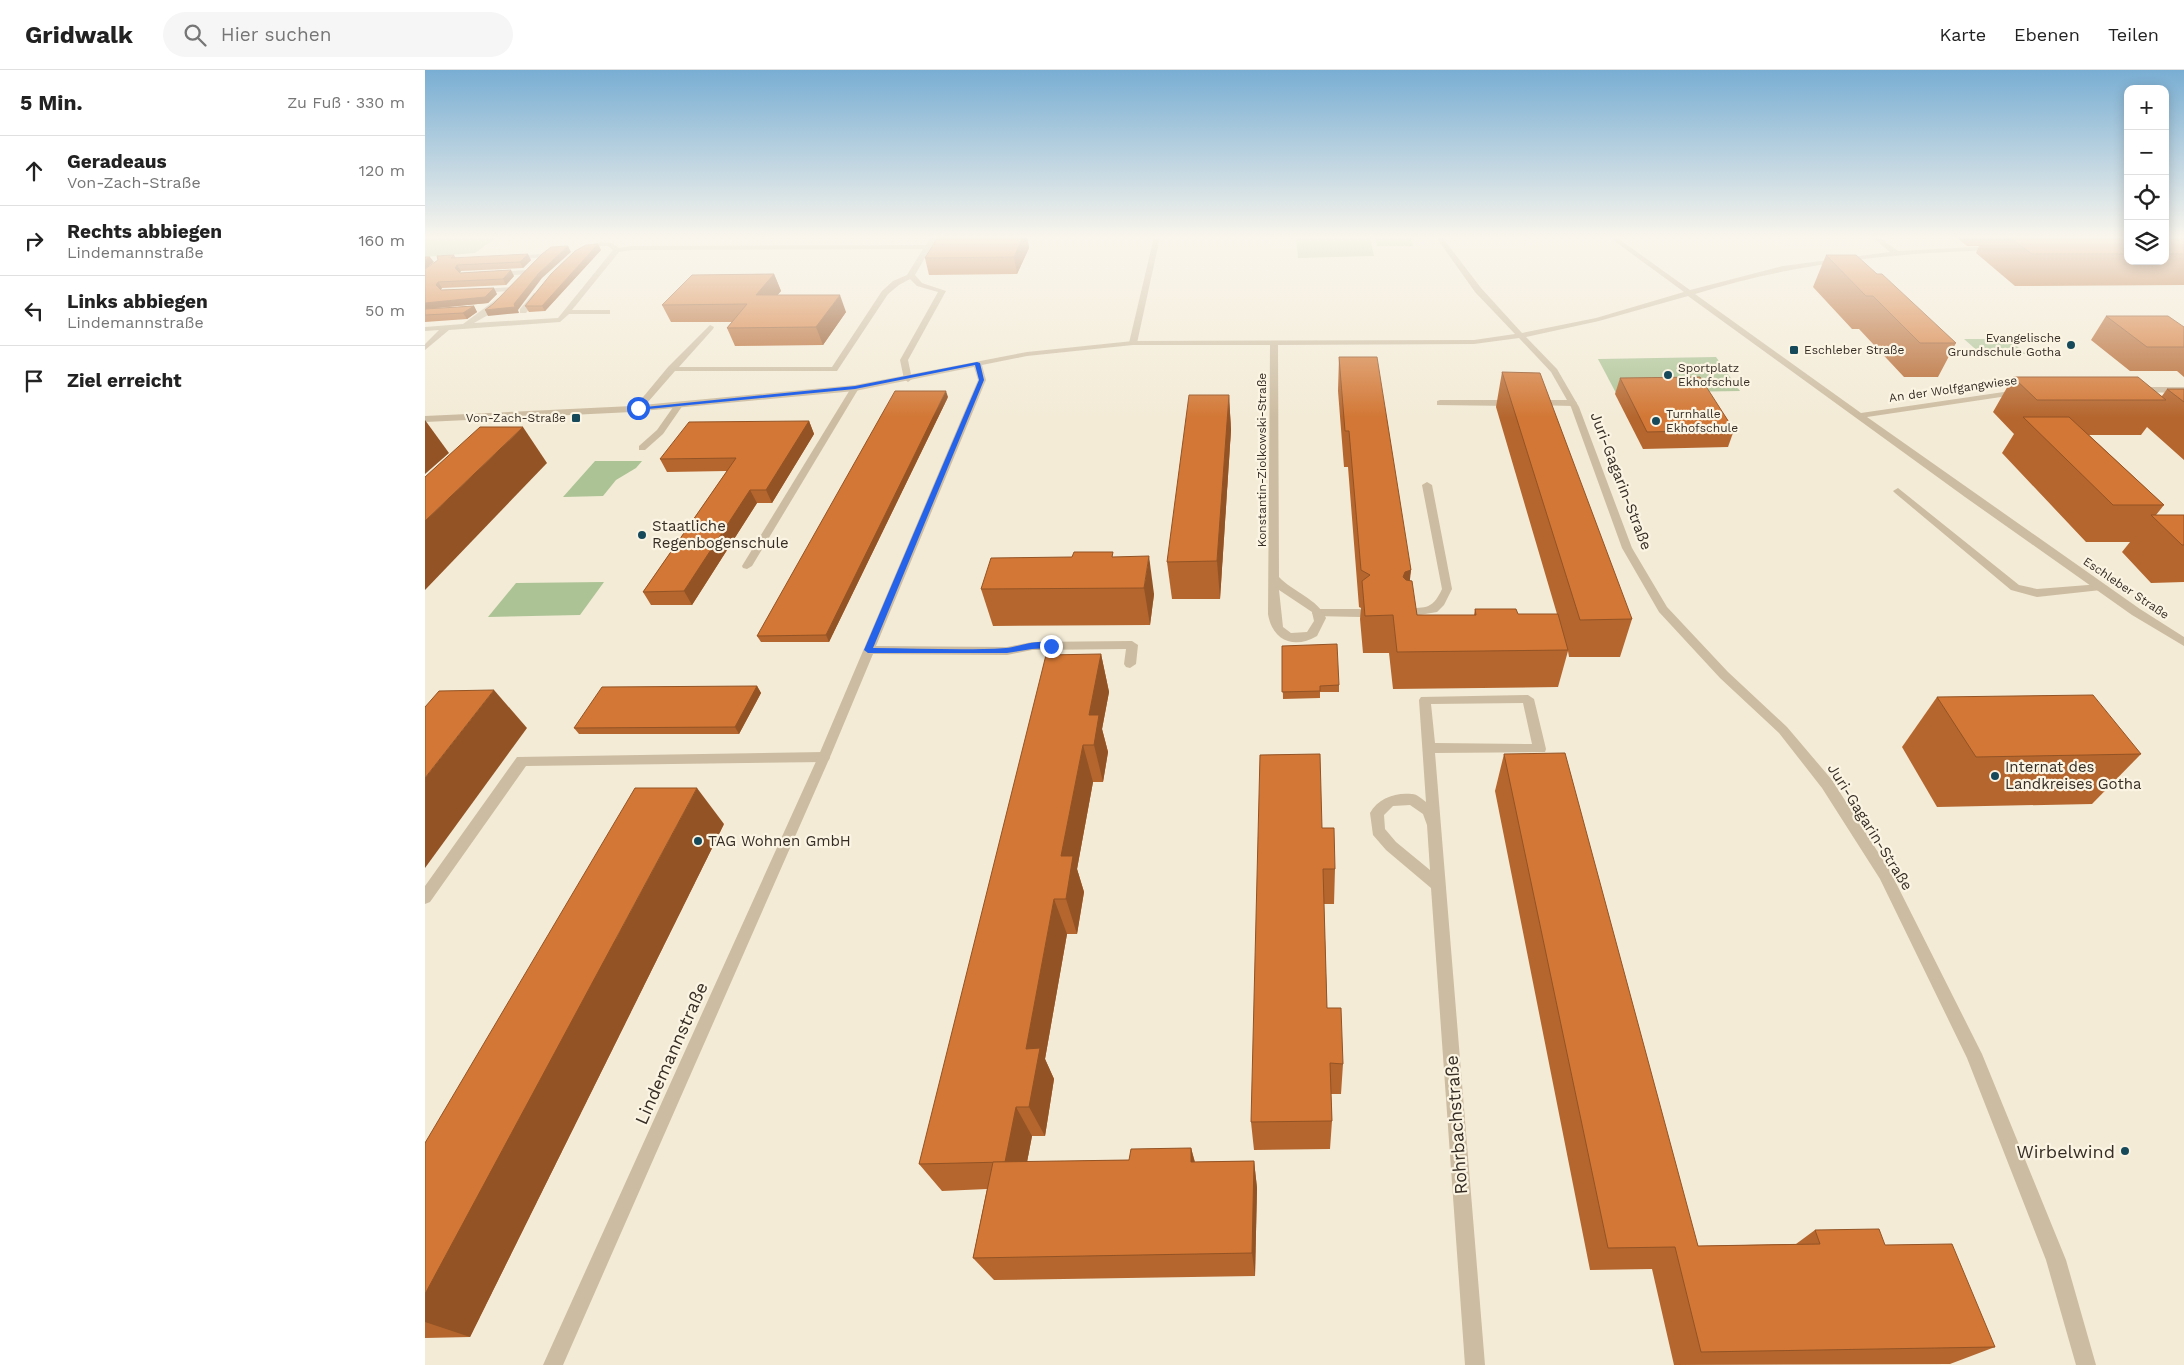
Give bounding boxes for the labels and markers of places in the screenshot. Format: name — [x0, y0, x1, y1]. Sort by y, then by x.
place label: Evangelische Grundschule Gotha — [1947, 331, 2061, 359]
marker: Evangelische Grundschule Gotha — [2065, 339, 2077, 351]
place label: Eschleber Straße — [1804, 343, 1905, 357]
marker: Eschleber Straße — [1788, 344, 1800, 356]
place label: Sportplatz Ekhofschule — [1678, 361, 1750, 389]
marker: Sportplatz Ekhofschule — [1662, 369, 1674, 381]
place label: Turnhalle Ekhofschule — [1666, 407, 1738, 435]
place label: Von-Zach-Straße — [466, 411, 566, 425]
marker: Von-Zach-Straße — [570, 412, 582, 424]
marker: Turnhalle Ekhofschule — [1650, 415, 1662, 427]
place label: Staatliche Regenbogenschule — [652, 517, 789, 552]
marker: Staatliche Regenbogenschule — [636, 529, 648, 541]
place label: Internat des Landkreises Gotha — [2005, 758, 2142, 793]
marker: Internat des Landkreises Gotha — [1989, 770, 2001, 782]
place label: TAG Wohnen GmbH — [708, 832, 851, 850]
marker: TAG Wohnen GmbH — [692, 835, 704, 847]
place label: Wirbelwind — [2016, 1141, 2115, 1162]
marker: Wirbelwind — [2119, 1145, 2131, 1157]

